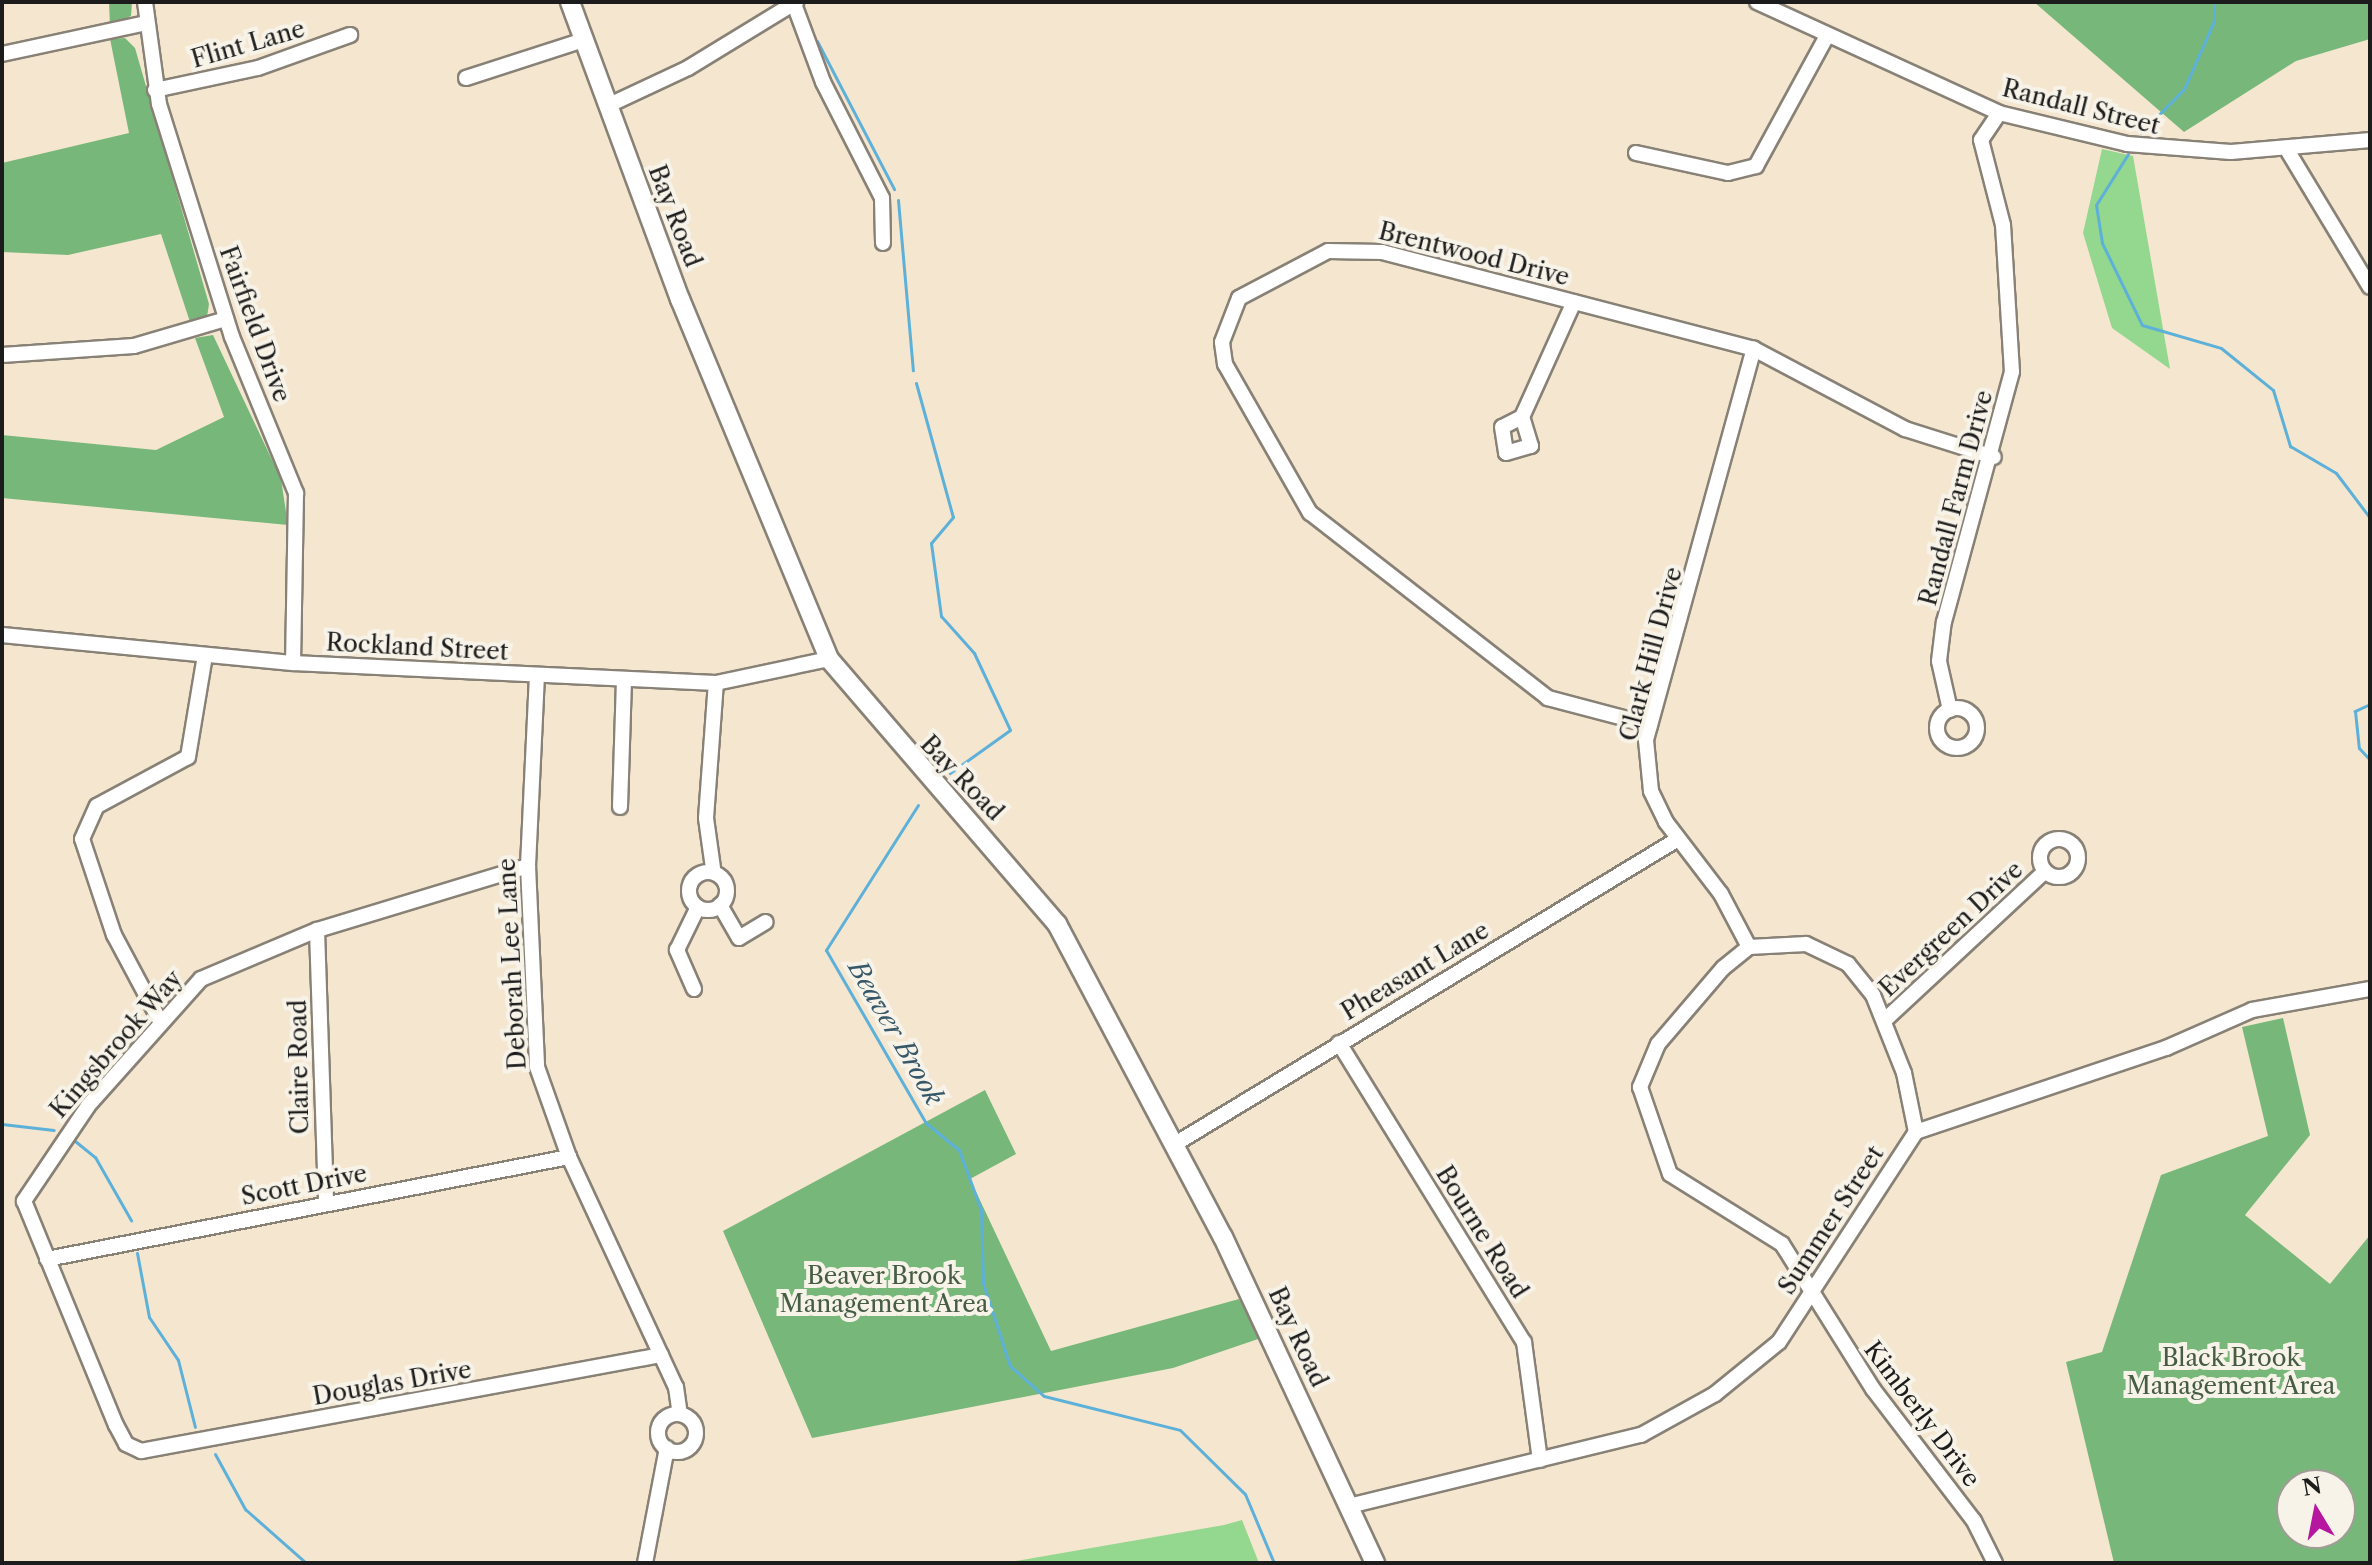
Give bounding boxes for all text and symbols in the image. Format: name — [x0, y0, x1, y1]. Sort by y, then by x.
street label: Flint Lane — [188, 14, 308, 74]
street label: Randall Street — [1999, 74, 2163, 140]
street label: Bay Road — [642, 160, 708, 272]
street label: Brentwood Drive — [1376, 216, 1572, 292]
street label: Fairfield Drive — [213, 242, 297, 406]
street label: Randall Farm Drive — [1913, 387, 1999, 609]
street label: Clark Hill Drive — [1614, 564, 1688, 744]
street label: Rockland Street — [325, 628, 509, 666]
street label: Bay Road — [914, 729, 1010, 827]
street label: Evergreen Drive — [1873, 855, 2029, 1003]
street label: Deborah Lee Lane — [492, 857, 532, 1071]
street label: Pheasant Lane — [1336, 916, 1494, 1026]
water label: Beaver Brook — [841, 955, 949, 1111]
street label: Kingsbrook Way — [44, 964, 188, 1124]
street label: Claire Road — [283, 999, 315, 1135]
street label: Summer Street — [1772, 1140, 1890, 1300]
street label: Scott Drive — [239, 1159, 369, 1211]
street label: Bourne Road — [1430, 1161, 1534, 1303]
park label: Beaver Brook Management Area — [779, 1262, 989, 1318]
street label: Bay Road — [1262, 1282, 1334, 1392]
street label: Kimberly Drive — [1858, 1335, 1986, 1493]
park label: Black Brook Management Area — [2126, 1344, 2336, 1400]
street label: Douglas Drive — [310, 1355, 474, 1411]
north arrow — [2276, 1469, 2356, 1549]
text: N — [2300, 1472, 2324, 1502]

